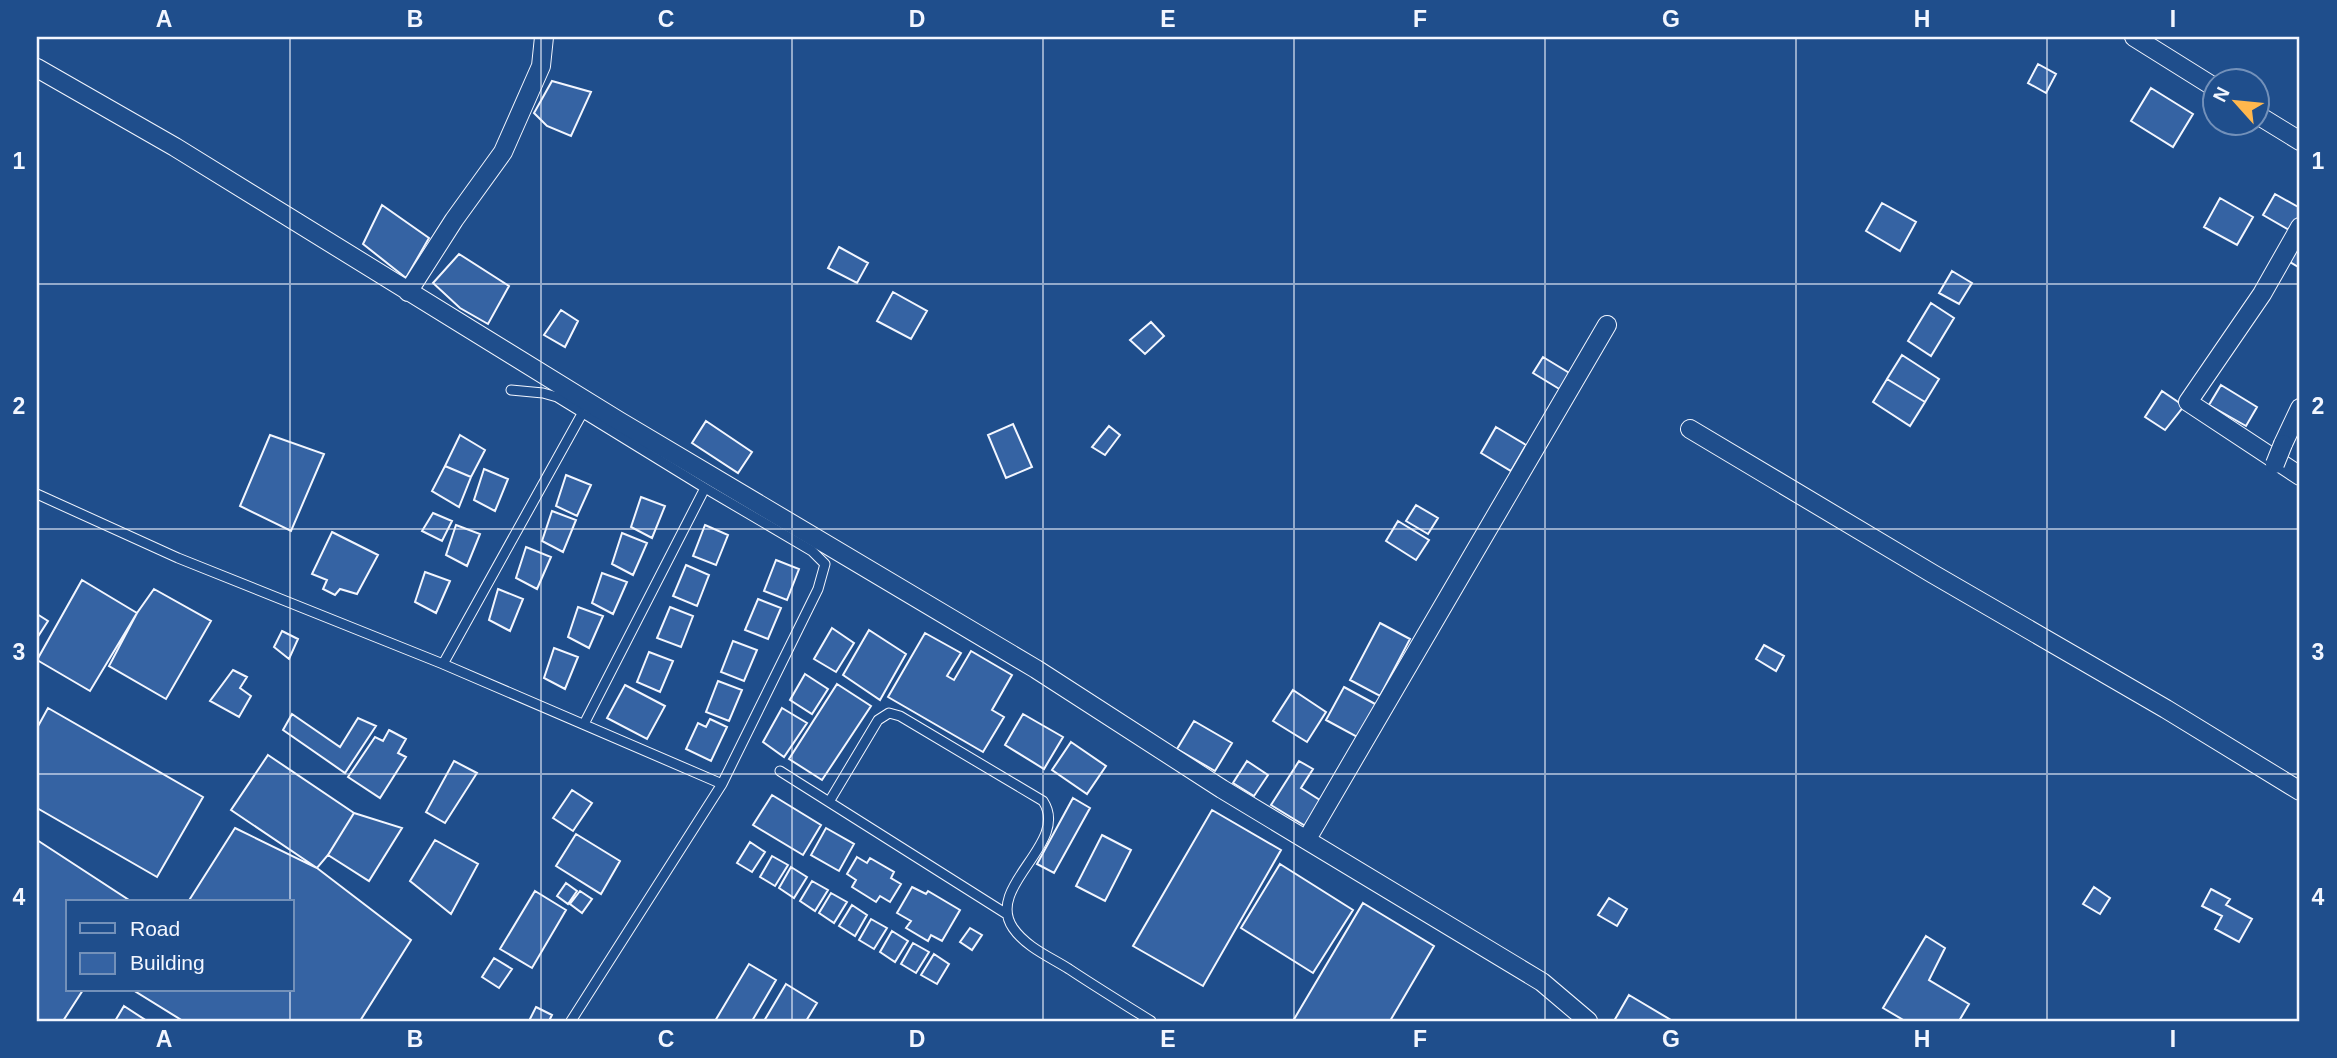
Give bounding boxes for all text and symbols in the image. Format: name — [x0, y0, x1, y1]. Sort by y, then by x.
text: A — [156, 6, 172, 32]
text: B — [407, 6, 423, 32]
text: C — [658, 6, 674, 32]
text: D — [909, 6, 925, 32]
text: E — [1160, 6, 1176, 32]
text: F — [1413, 6, 1427, 32]
text: G — [1662, 6, 1680, 32]
text: H — [1914, 6, 1930, 32]
text: I — [2170, 6, 2176, 32]
north arrow — [2200, 66, 2270, 136]
text: N — [2209, 84, 2234, 105]
text: 1 — [13, 148, 26, 174]
text: 1 — [2312, 148, 2325, 174]
text: 2 — [13, 393, 25, 419]
text: 2 — [2312, 393, 2324, 419]
text: 3 — [13, 639, 25, 665]
text: 3 — [2312, 639, 2324, 665]
text: 4 — [13, 884, 26, 910]
text: 4 — [2312, 884, 2325, 910]
legend — [66, 900, 294, 992]
text: Road — [130, 917, 180, 940]
text: Building — [130, 951, 205, 974]
text: A — [156, 1026, 172, 1052]
text: B — [407, 1026, 423, 1052]
text: C — [658, 1026, 674, 1052]
text: D — [909, 1026, 925, 1052]
text: E — [1160, 1026, 1176, 1052]
text: F — [1413, 1026, 1427, 1052]
text: G — [1662, 1026, 1680, 1052]
text: H — [1914, 1026, 1930, 1052]
text: I — [2170, 1026, 2176, 1052]

